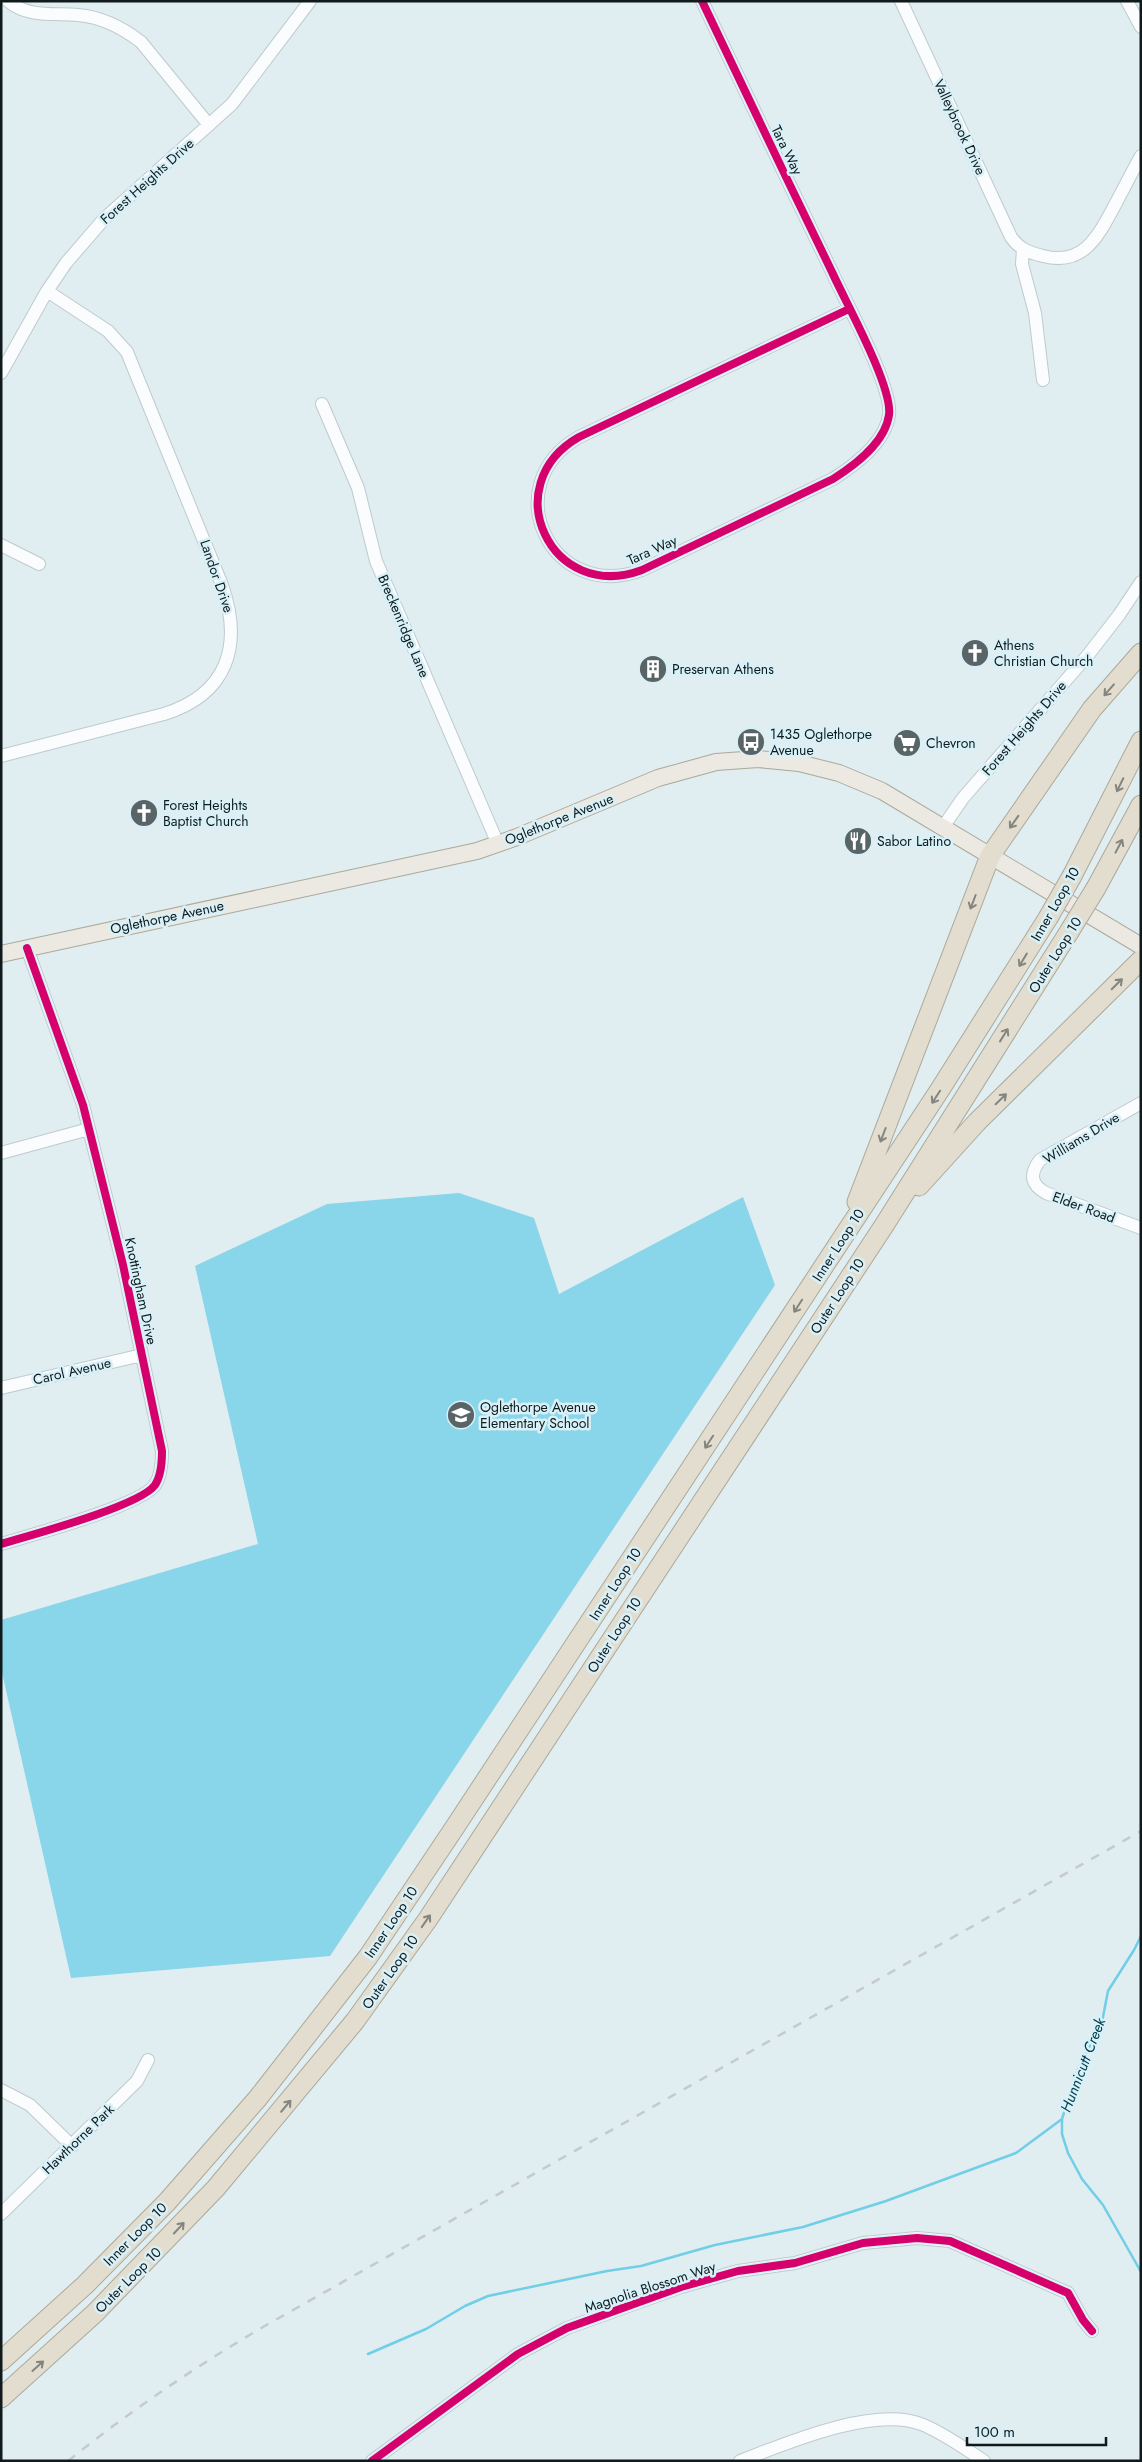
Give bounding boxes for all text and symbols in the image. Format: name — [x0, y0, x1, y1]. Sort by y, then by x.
street label: Valleybrook Drive — [929, 76, 991, 178]
street label: Tara Way — [766, 122, 808, 179]
street label: Forest Heights Drive — [96, 134, 198, 228]
street label: Tara Way — [624, 530, 681, 570]
street label: Landor Drive — [195, 537, 239, 615]
street label: Breckenridge Lane — [373, 571, 435, 681]
place label: Athens Christian Church — [994, 635, 1093, 671]
church icon: Athens Christian Church — [960, 638, 990, 668]
building icon: Preservan Athens — [638, 654, 668, 684]
place label: Preservan Athens — [672, 659, 774, 679]
street label: Forest Heights Drive — [977, 676, 1071, 780]
one-way arrow — [1103, 683, 1115, 696]
place label: 1435 Oglethorpe Avenue — [770, 724, 872, 760]
bus stop icon: 1435 Oglethorpe Avenue — [736, 727, 766, 757]
supermarket icon: Chevron — [892, 728, 922, 758]
place label: Chevron — [926, 733, 976, 753]
one-way arrow — [1115, 777, 1124, 792]
street label: Oglethorpe Avenue — [502, 788, 616, 850]
place label: Forest Heights Baptist Church — [163, 795, 249, 831]
church icon: Forest Heights Baptist Church — [129, 798, 159, 828]
one-way arrow — [1009, 815, 1019, 829]
restaurant icon: Sabor Latino — [843, 826, 873, 856]
place label: Sabor Latino — [877, 831, 951, 851]
one-way arrow — [1114, 840, 1124, 854]
street label: Inner Loop 10 — [1026, 863, 1084, 945]
one-way arrow — [967, 894, 977, 909]
street label: Oglethorpe Avenue — [108, 895, 226, 939]
street label: Outer Loop 10 — [1024, 913, 1086, 997]
one-way arrow — [1017, 953, 1027, 967]
one-way arrow — [1110, 978, 1123, 990]
one-way arrow — [1000, 1028, 1010, 1042]
one-way arrow — [930, 1090, 941, 1104]
one-way arrow — [995, 1093, 1007, 1105]
street label: Williams Drive — [1039, 1107, 1123, 1169]
one-way arrow — [878, 1127, 887, 1142]
street label: Elder Road — [1050, 1186, 1118, 1228]
street label: Inner Loop 10 — [807, 1205, 869, 1285]
street label: Knottingham Drive — [120, 1236, 162, 1346]
street label: Outer Loop 10 — [805, 1254, 869, 1338]
one-way arrow — [793, 1299, 803, 1313]
street label: Carol Avenue — [31, 1352, 113, 1390]
place label: Oglethorpe Avenue Elementary School — [480, 1397, 596, 1433]
school or university icon: Oglethorpe Avenue Elementary School — [446, 1400, 476, 1430]
one-way arrow — [704, 1434, 714, 1448]
street label: Inner Loop 10 — [584, 1544, 646, 1624]
street label: Outer Loop 10 — [582, 1593, 646, 1677]
street label: Inner Loop 10 — [360, 1882, 422, 1962]
one-way arrow — [421, 1914, 431, 1928]
street label: Outer Loop 10 — [357, 1931, 423, 2013]
water label: Hunnicutt Creek — [1055, 2014, 1111, 2115]
street label: Hawthorne Park — [38, 2099, 119, 2179]
one-way arrow — [280, 2099, 291, 2112]
street label: Inner Loop 10 — [99, 2198, 171, 2270]
one-way arrow — [173, 2222, 185, 2234]
street label: Outer Loop 10 — [90, 2242, 166, 2318]
street label: Magnolia Blossom Way — [582, 2256, 719, 2318]
one-way arrow — [31, 2360, 44, 2372]
scale bar — [967, 2414, 1106, 2446]
text: 100 m — [974, 2421, 1015, 2443]

